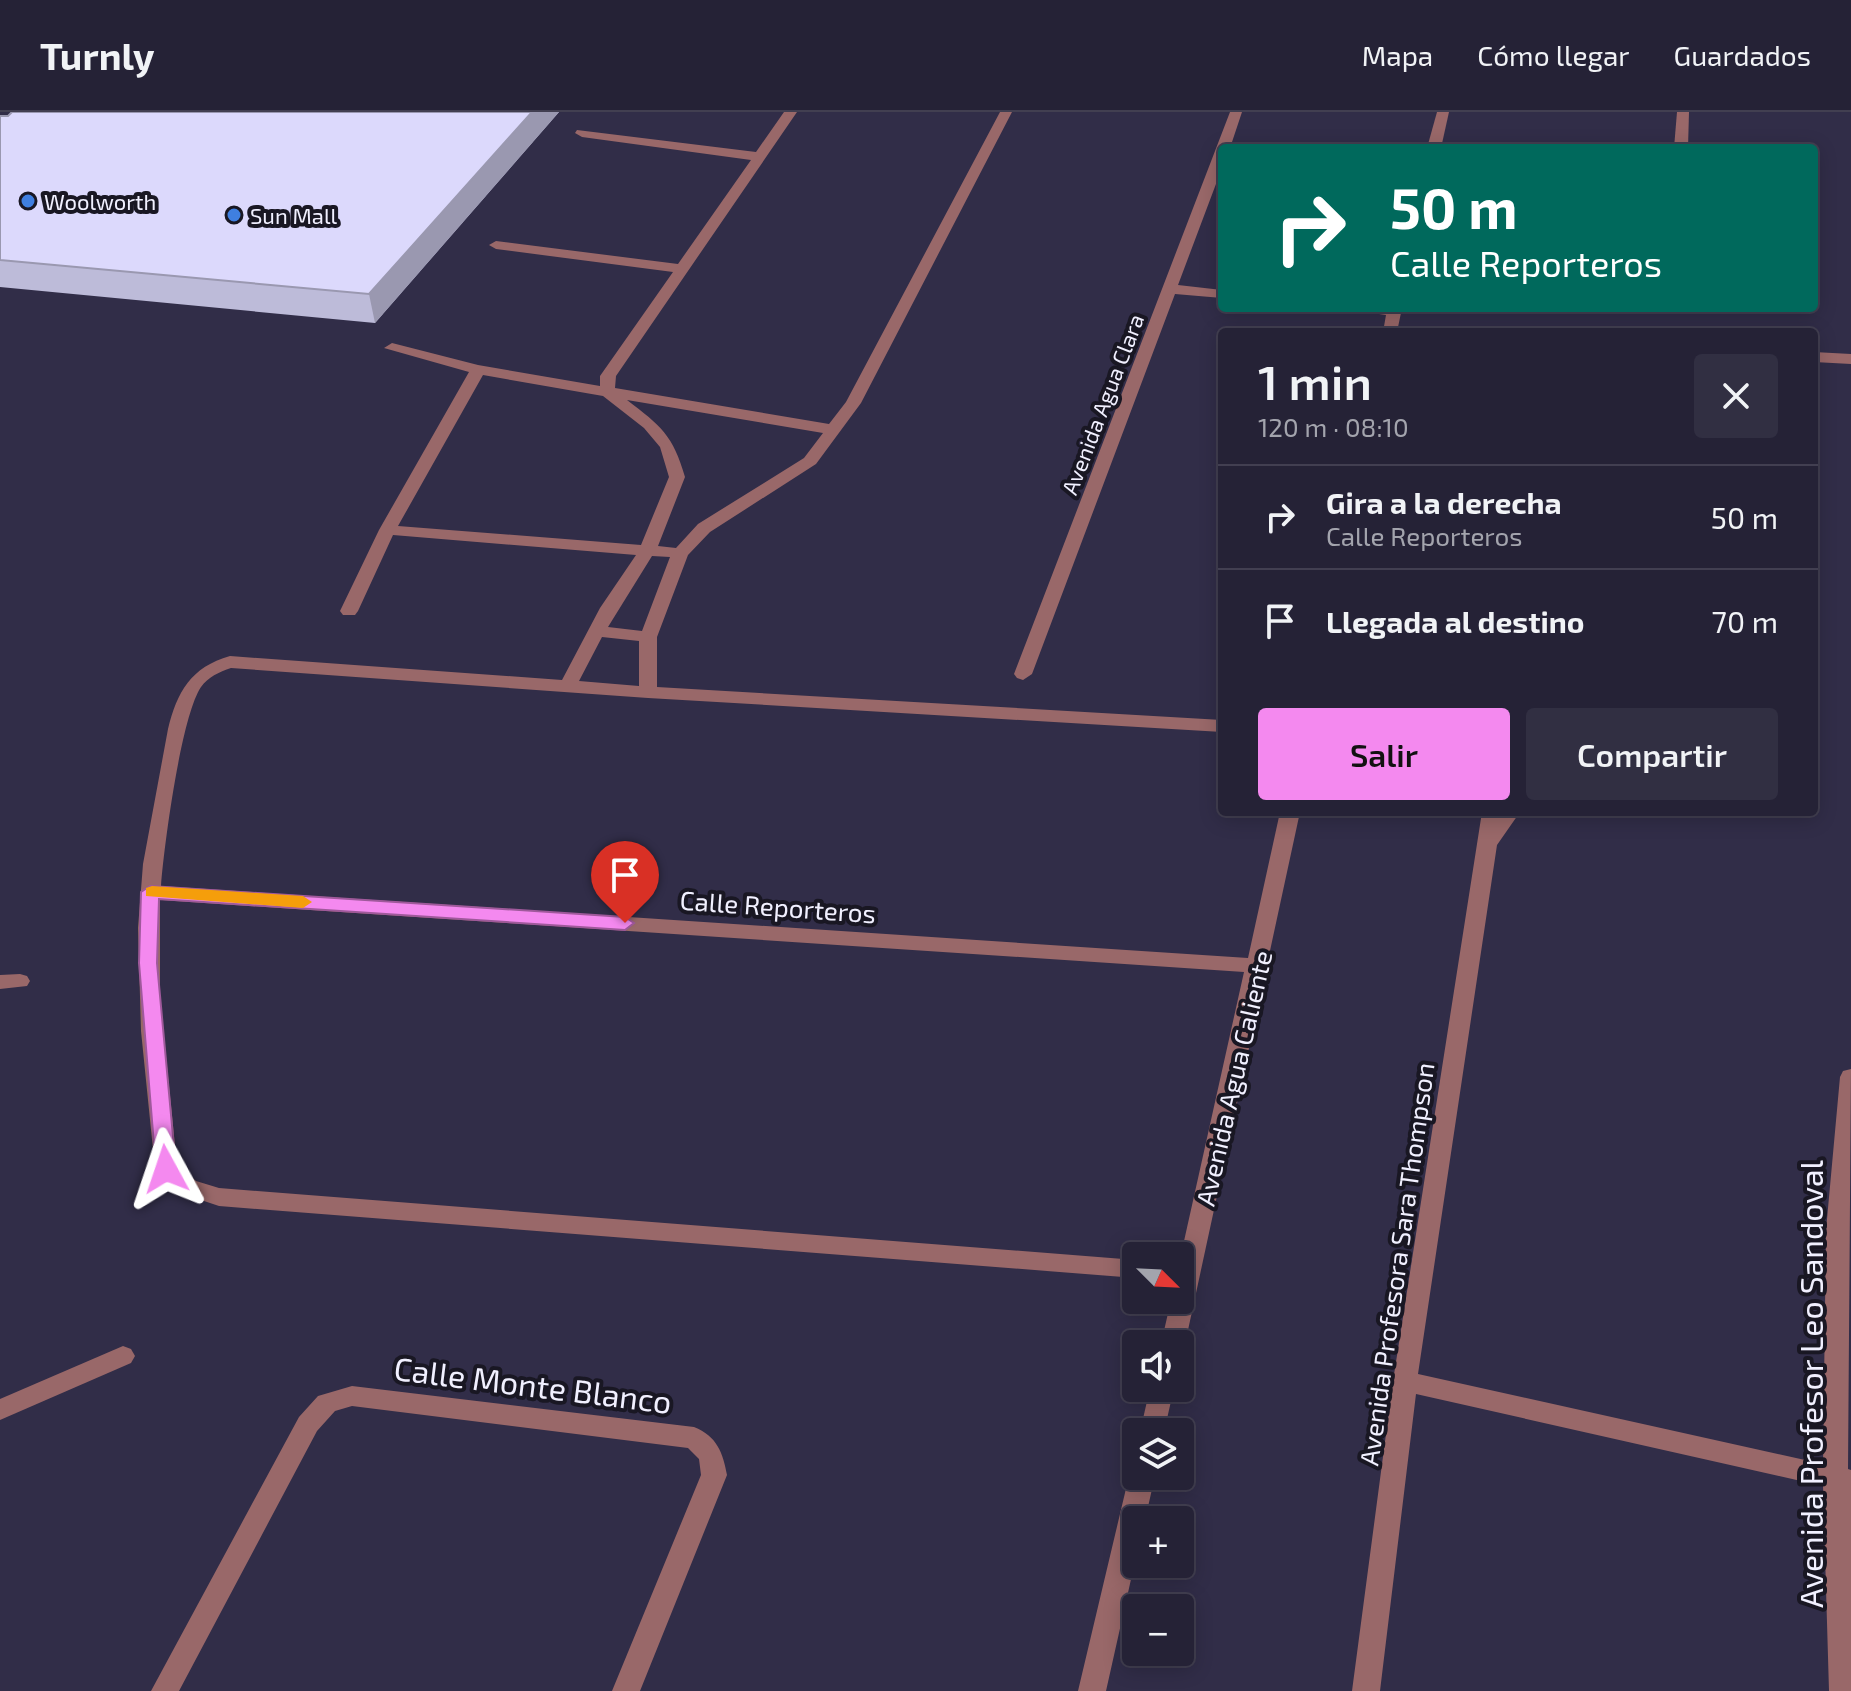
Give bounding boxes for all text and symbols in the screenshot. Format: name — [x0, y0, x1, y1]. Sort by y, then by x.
text: Turnly — [40, 32, 155, 78]
text: Mapa — [1362, 38, 1433, 72]
text: Cómo llegar — [1477, 38, 1630, 72]
text: Guardados — [1674, 38, 1811, 72]
text: 50 m — [1390, 173, 1518, 240]
icon: right — [1258, 176, 1362, 280]
place label: Woolworth — [44, 188, 156, 214]
marker: Woolworth — [19, 192, 37, 210]
place label: Sun Mall — [250, 202, 337, 228]
marker: Sun Mall — [225, 206, 243, 224]
text: Calle Reporteros — [1390, 241, 1662, 284]
street label: Avenida Agua Clara — [1056, 310, 1148, 498]
text: 1 min — [1258, 352, 1372, 410]
button: close — [1694, 354, 1778, 438]
text: 120 m · 08:10 — [1258, 411, 1409, 442]
text: Gira a la derecha — [1326, 484, 1562, 520]
icon: right — [1258, 495, 1302, 539]
text: 50 m — [1711, 499, 1778, 535]
text: Calle Reporteros — [1326, 520, 1522, 551]
icon: arrive — [1258, 599, 1302, 643]
text: Llegada al destino — [1326, 603, 1585, 639]
text: 70 m — [1712, 603, 1778, 639]
button: Salir — [1258, 708, 1510, 800]
button: Compartir — [1526, 708, 1778, 800]
pin — [591, 841, 659, 923]
icon: arrive — [603, 853, 647, 897]
street label: Calle Reporteros — [679, 884, 877, 928]
street label: Avenida Agua Caliente — [1189, 947, 1277, 1209]
street label: Avenida Profesora Sara Thompson — [1352, 1060, 1440, 1468]
position arrow — [124, 1127, 208, 1211]
street label: Avenida Profesor Leo Sandoval — [1791, 1159, 1829, 1608]
north arrow — [1122, 1242, 1194, 1314]
map controls — [1122, 1242, 1194, 1666]
button: sound — [1122, 1330, 1194, 1402]
street label: Calle Monte Blanco — [392, 1348, 674, 1420]
button: layers — [1122, 1418, 1194, 1490]
button: + — [1122, 1506, 1194, 1578]
button: − — [1122, 1594, 1194, 1666]

